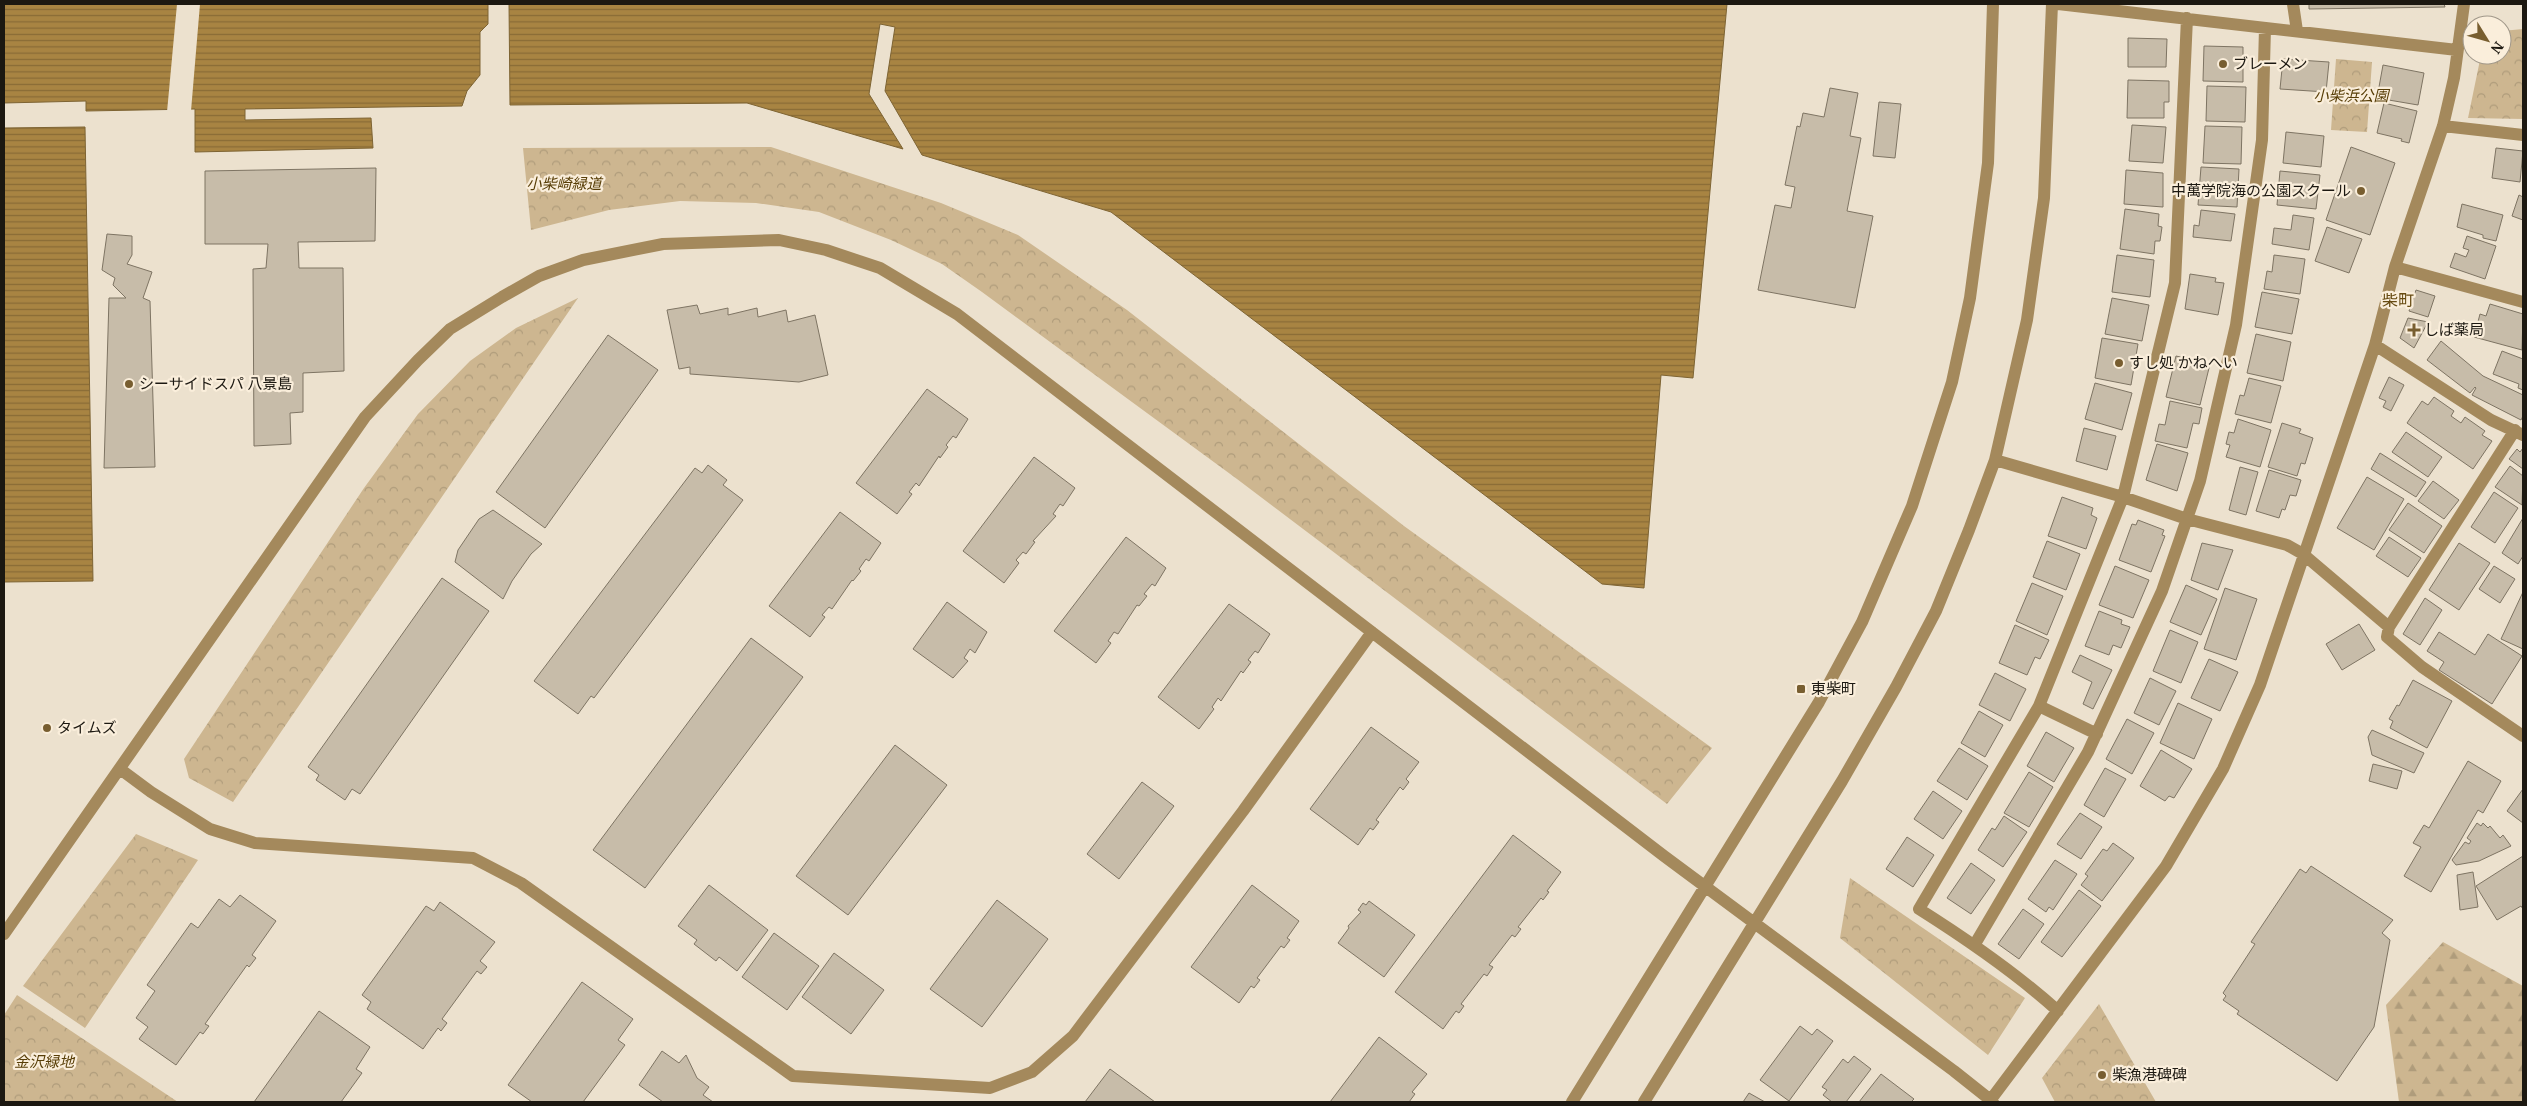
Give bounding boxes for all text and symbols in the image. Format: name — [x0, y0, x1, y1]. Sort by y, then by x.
north arrow — [2462, 15, 2512, 65]
text: N — [2487, 38, 2509, 58]
place label: ブレーメン — [2233, 53, 2307, 73]
marker: ブレーメン — [2217, 58, 2229, 70]
park label: 小柴浜公園 — [2313, 85, 2390, 105]
park label: 小柴崎緑道 — [526, 173, 603, 193]
place label: 中萬学院海の公園スクール — [2171, 180, 2351, 200]
marker: 中萬学院海の公園スクール — [2355, 185, 2367, 197]
district label: 柴町 — [2382, 289, 2414, 311]
place label: しば薬局 — [2424, 319, 2484, 339]
marker: しば薬局 — [2408, 324, 2420, 336]
place label: すし処 かねへい — [2129, 352, 2238, 372]
marker: すし処 かねへい — [2113, 357, 2125, 369]
place label: シーサイドスパ 八景島 — [139, 373, 292, 393]
marker: シーサイドスパ 八景島 — [123, 378, 135, 390]
place label: 東柴町 — [1811, 678, 1856, 698]
marker: 東柴町 — [1795, 683, 1807, 695]
place label: タイムズ — [57, 717, 117, 737]
marker: タイムズ — [41, 722, 53, 734]
park label: 金沢緑地 — [14, 1051, 76, 1071]
place label: 柴漁港碑碑 — [2112, 1064, 2187, 1084]
marker: 柴漁港碑碑 — [2096, 1069, 2108, 1081]

